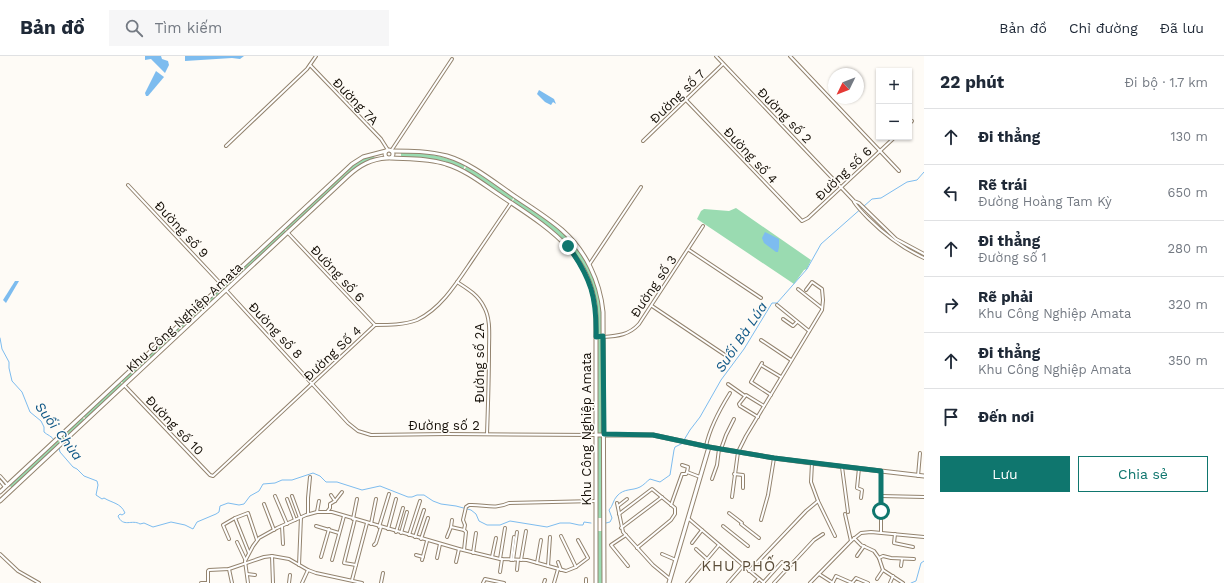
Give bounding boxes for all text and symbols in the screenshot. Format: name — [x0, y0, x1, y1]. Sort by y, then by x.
search box — [109, 10, 389, 46]
text: Bản đồ — [20, 16, 85, 39]
icon: search — [123, 17, 145, 39]
text: Tìm kiếm — [155, 19, 222, 37]
text: Bản đồ — [999, 20, 1047, 36]
text: Chỉ đường — [1069, 20, 1138, 36]
text: Đã lưu — [1160, 20, 1204, 36]
street label: Đường số 7 — [647, 66, 708, 126]
north arrow — [828, 68, 864, 104]
map controls — [876, 68, 912, 140]
button: + — [876, 68, 912, 104]
text: 22 phút — [940, 72, 1004, 92]
street label: Đường 7A — [330, 75, 382, 128]
text: Đi bộ · 1.7 km — [1125, 75, 1208, 90]
street label: Đường số 2 — [754, 84, 815, 146]
button: − — [876, 104, 912, 140]
street label: Đường số 4 — [721, 124, 781, 187]
icon: ahead — [940, 126, 962, 148]
text: Đi thẳng — [978, 128, 1040, 146]
text: 130 m — [1170, 129, 1208, 144]
street label: Đường số 6 — [812, 143, 875, 203]
text: Rẽ trái — [978, 176, 1027, 194]
icon: left — [940, 182, 962, 204]
text: 650 m — [1168, 185, 1208, 200]
text: Đường Hoàng Tam Kỳ — [978, 194, 1112, 209]
street label: Đường số 9 — [152, 198, 212, 261]
text: Đi thẳng — [978, 232, 1040, 250]
route end — [559, 237, 577, 255]
icon: ahead — [940, 238, 962, 260]
text: 280 m — [1168, 241, 1208, 256]
street label: Đường số 6 — [308, 242, 368, 305]
text: Đường số 1 — [978, 250, 1047, 265]
street label: Đường số 3 — [627, 252, 680, 320]
street label: Khu Công Nghiệp Amata — [123, 259, 246, 375]
text: Rẽ phải — [978, 288, 1033, 306]
icon: right — [940, 294, 962, 316]
text: 320 m — [1168, 297, 1208, 312]
street label: Đường số 8 — [246, 299, 306, 362]
water label: Suối Bà Lúa — [712, 299, 771, 375]
text: Khu Công Nghiệp Amata — [978, 306, 1131, 321]
street label: Đường Số 4 — [300, 323, 364, 384]
street label: Đường số 2A — [472, 323, 487, 403]
text: Đi thẳng — [978, 344, 1040, 362]
icon: ahead — [940, 350, 962, 372]
street label: Khu Công Nghiệp Amata — [579, 352, 594, 506]
text: 350 m — [1168, 353, 1208, 368]
text: Khu Công Nghiệp Amata — [978, 362, 1131, 377]
street label: Đường số 10 — [143, 393, 207, 458]
water label: Suối Chùa — [32, 399, 86, 464]
icon: arrive — [940, 406, 962, 428]
text: Đến nơi — [978, 408, 1034, 426]
street label: Đường số 2 — [408, 418, 480, 433]
button: Lưu — [940, 456, 1070, 492]
button: Chia sẻ — [1078, 456, 1208, 492]
route start — [872, 502, 890, 520]
district label: KHU PHỐ 31 — [701, 555, 799, 575]

